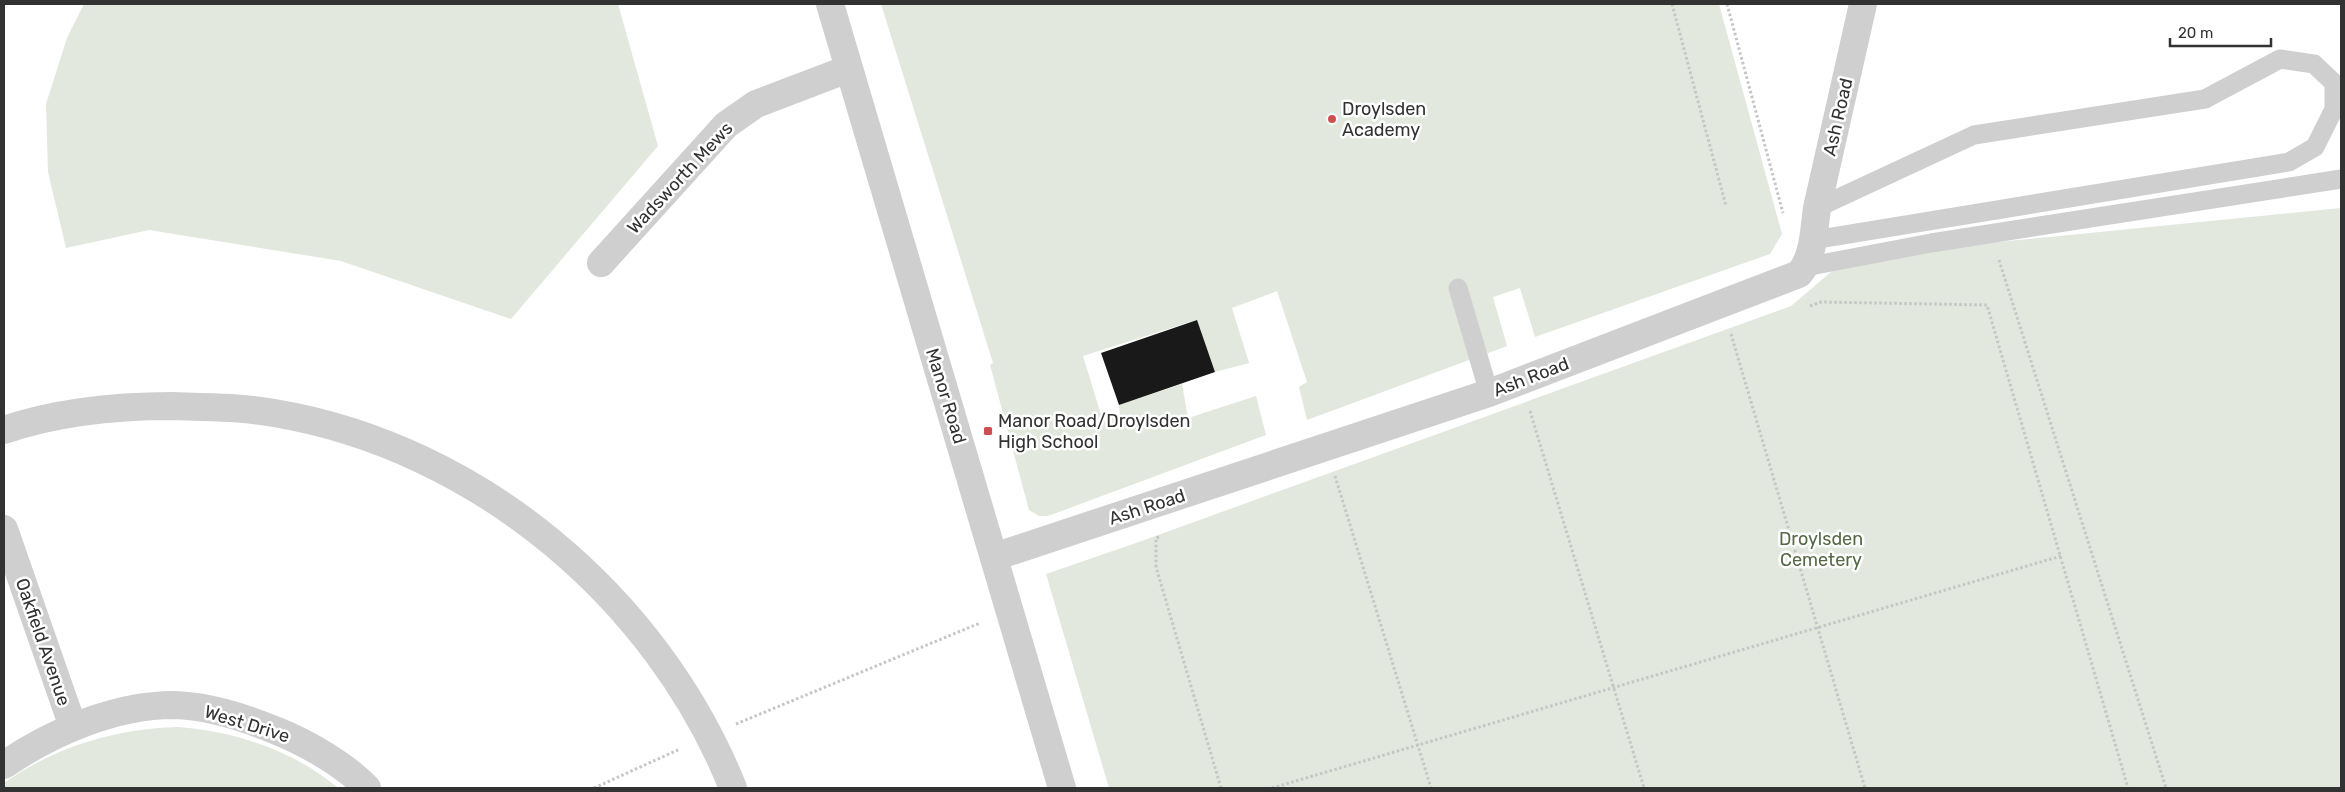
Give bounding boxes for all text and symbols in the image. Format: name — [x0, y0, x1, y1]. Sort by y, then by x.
scale bar — [2170, 15, 2271, 47]
text: 20 m — [2178, 24, 2213, 42]
street label: Ash Road — [1818, 76, 1858, 158]
place label: Droylsden Academy — [1342, 98, 1426, 141]
marker: Droylsden Academy — [1326, 113, 1338, 125]
street label: Wadsworth Mews — [623, 118, 737, 238]
street label: Manor Road — [921, 345, 971, 447]
street label: Ash Road — [1490, 353, 1572, 401]
place label: Manor Road/Droylsden High School — [998, 410, 1190, 453]
marker: Manor Road/Droylsden High School — [982, 425, 994, 437]
street label: Ash Road — [1106, 484, 1188, 530]
park label: Droylsden Cemetery — [1779, 528, 1863, 571]
street label: Oakfield Avenue — [11, 575, 75, 709]
street label: West Drive — [202, 701, 292, 747]

